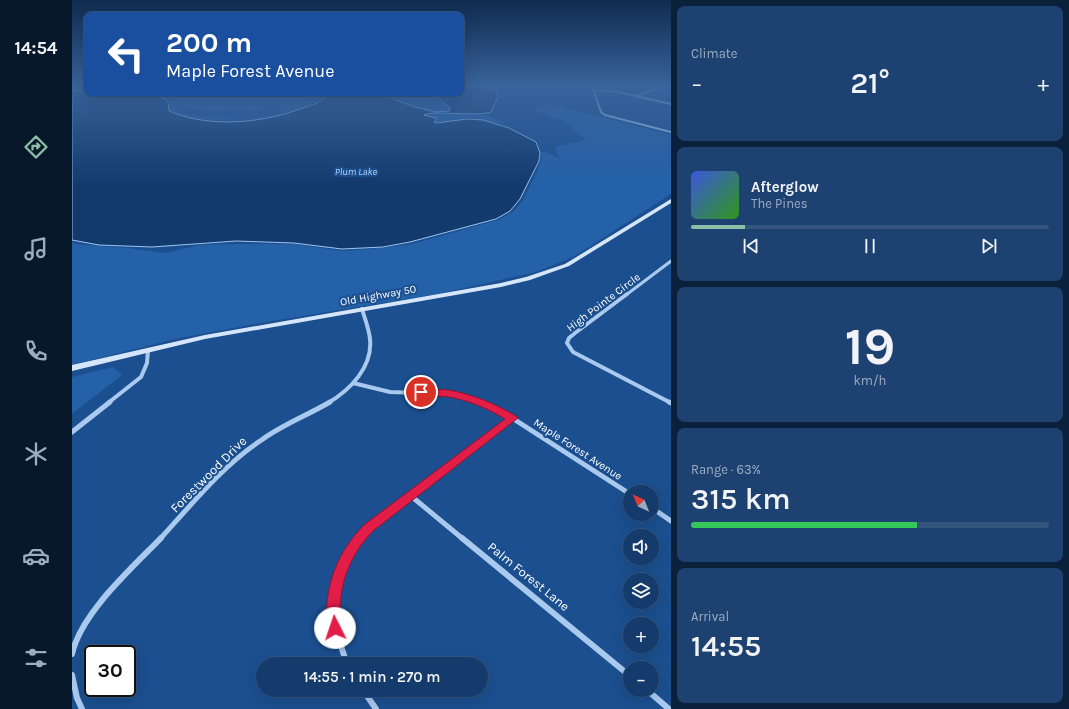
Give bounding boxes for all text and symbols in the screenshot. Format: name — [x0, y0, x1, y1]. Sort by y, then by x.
text: 200 m — [166, 26, 252, 59]
icon: left — [100, 28, 152, 80]
text: 14:54 — [14, 37, 58, 59]
text: Climate — [691, 46, 737, 61]
text: Maple Forest Avenue — [166, 60, 335, 82]
text: 21° — [850, 65, 890, 101]
text: − — [691, 71, 703, 97]
text: + — [1037, 71, 1049, 97]
icon: directions — [22, 133, 50, 161]
water label: Plum Lake — [335, 166, 378, 178]
text: Afterglow — [751, 178, 819, 196]
text: The Pines — [751, 196, 808, 211]
icon: music — [22, 235, 50, 263]
icon: previous — [740, 235, 762, 257]
icon: pause — [859, 235, 881, 257]
icon: next — [978, 235, 1000, 257]
street label: High Pointe Circle — [564, 270, 643, 334]
street label: Old Highway 50 — [339, 282, 417, 309]
text: 19 — [845, 316, 895, 377]
icon: phone — [22, 337, 50, 365]
text: km/h — [854, 373, 886, 388]
pin — [404, 375, 438, 409]
icon: arrive — [410, 381, 432, 403]
street label: Maple Forest Avenue — [531, 416, 625, 483]
street label: Forestwood Drive — [167, 433, 250, 516]
icon: climate — [22, 440, 50, 468]
text: Range · 63% — [691, 462, 761, 477]
text: 315 km — [691, 481, 791, 517]
north arrow — [623, 485, 659, 521]
map controls — [623, 485, 659, 697]
button: sound — [623, 529, 659, 565]
street label: Palm Forest Lane — [485, 539, 573, 614]
icon: car — [22, 542, 50, 570]
button: layers — [623, 573, 659, 609]
position arrow — [314, 607, 356, 649]
text: Arrival — [691, 609, 729, 624]
button: + — [623, 617, 659, 653]
text: 14:55 — [691, 628, 761, 664]
icon: filters — [22, 644, 50, 672]
speed limit sign: 30 — [84, 645, 136, 697]
button: − — [623, 661, 659, 697]
text: 14:55 · 1 min · 270 m — [303, 668, 441, 686]

